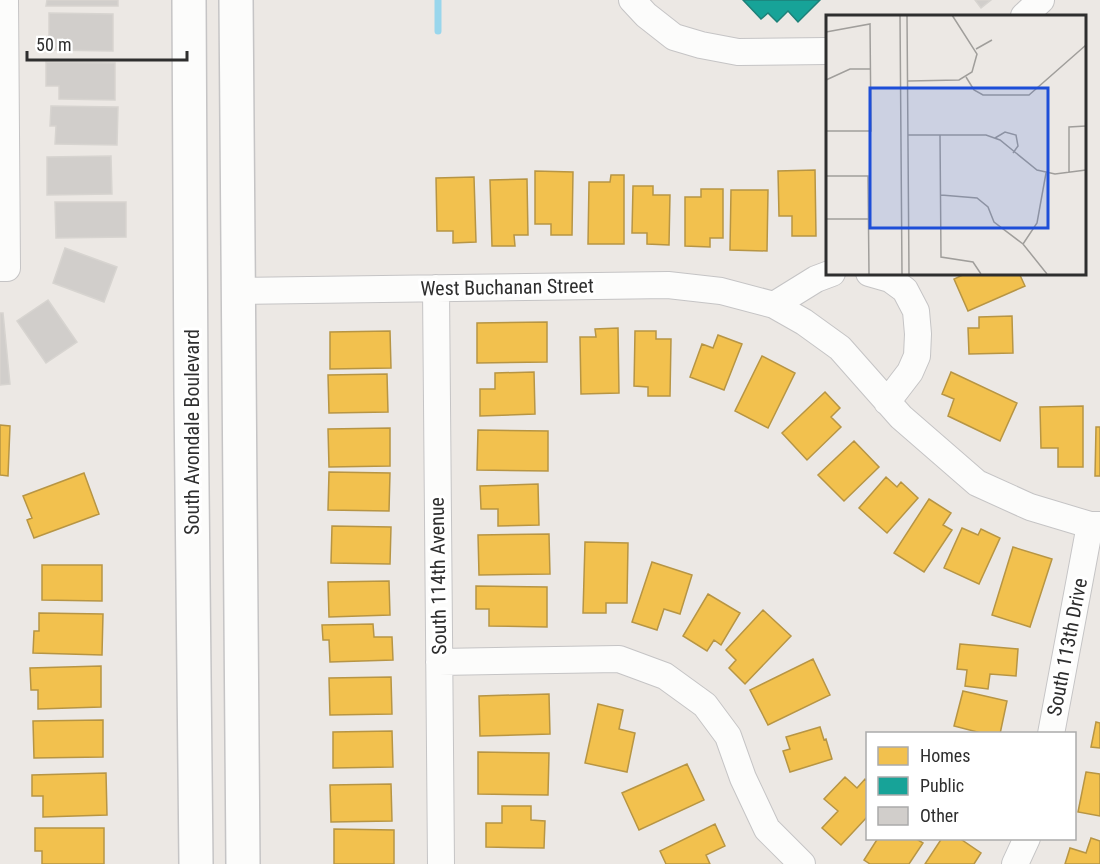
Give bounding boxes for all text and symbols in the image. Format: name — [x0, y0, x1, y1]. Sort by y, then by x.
inset map — [826, 15, 1085, 274]
scale bar — [27, 24, 188, 62]
text: 50 m — [36, 34, 71, 55]
street label: West Buchanan Street — [420, 273, 594, 301]
street label: South Avondale Boulevard — [180, 329, 204, 535]
street label: South 114th Avenue — [425, 497, 451, 655]
street label: South 113th Drive — [1042, 576, 1092, 718]
legend — [866, 732, 1076, 840]
text: Homes — [920, 745, 970, 766]
text: Public — [920, 775, 964, 796]
text: Other — [920, 805, 959, 826]

